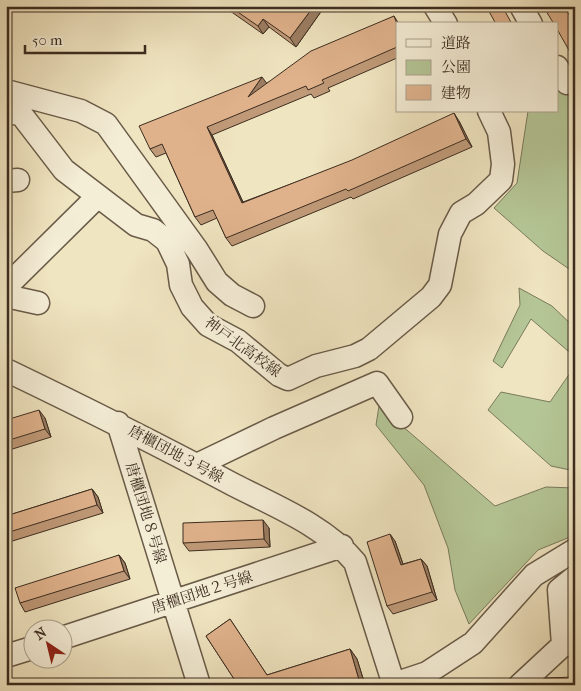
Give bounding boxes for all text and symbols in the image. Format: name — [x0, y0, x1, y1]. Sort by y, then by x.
scale bar — [25, 22, 145, 54]
legend — [396, 22, 558, 112]
text: 50 m — [32, 31, 63, 49]
text: 道路 — [441, 34, 471, 52]
text: 公園 — [441, 58, 471, 76]
text: 建物 — [441, 84, 471, 102]
street label: 神戸北高校線 — [201, 313, 285, 381]
street label: 唐櫃団地３号線 — [125, 421, 227, 487]
street label: 唐櫃団地８号線 — [122, 460, 170, 566]
street label: 唐櫃団地２号線 — [149, 567, 255, 617]
north arrow — [22, 618, 72, 668]
text: N — [32, 624, 50, 644]

